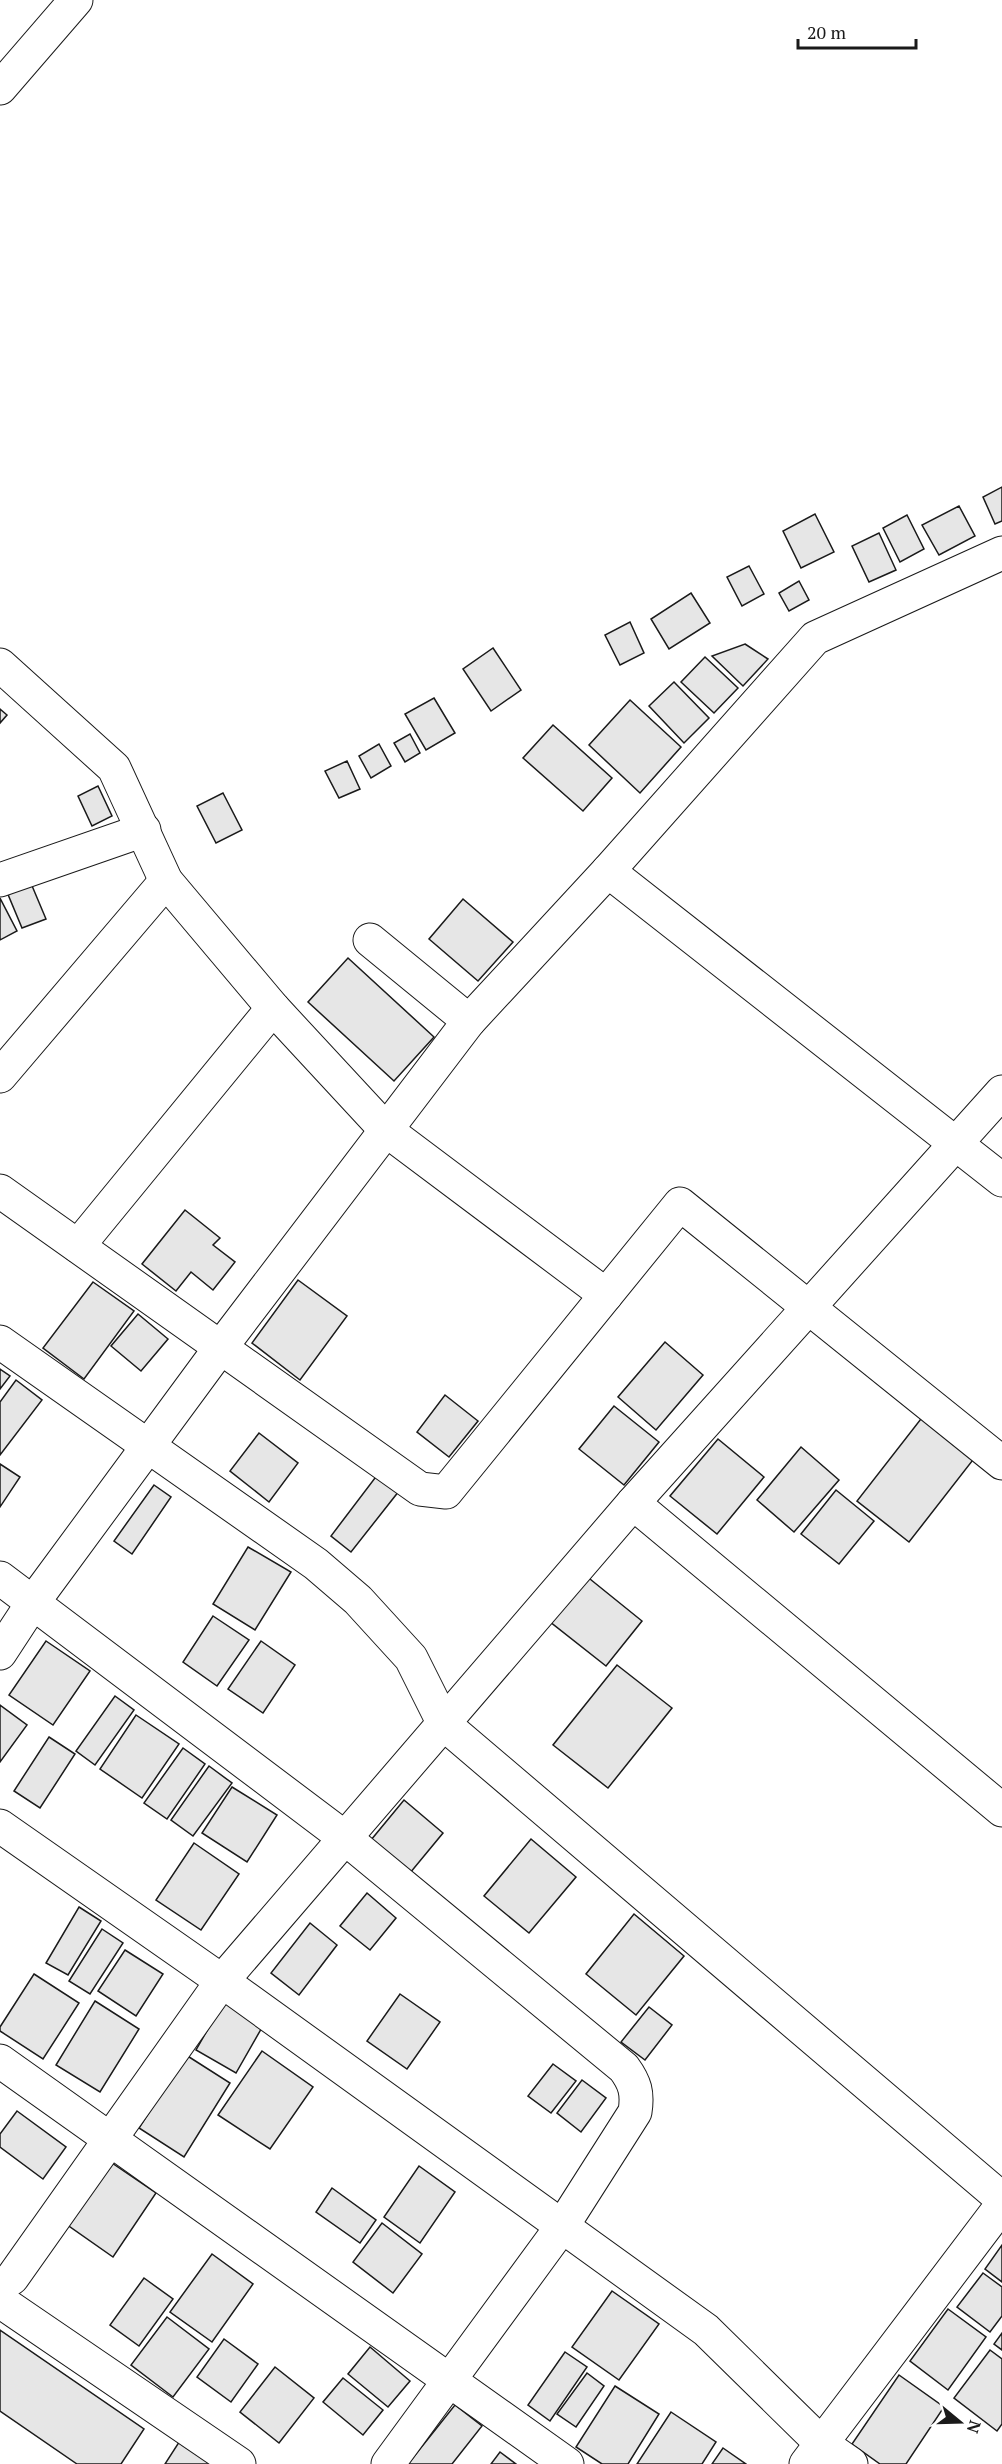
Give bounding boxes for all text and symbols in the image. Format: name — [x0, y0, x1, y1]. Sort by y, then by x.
scale bar — [798, 12, 916, 50]
text: 20 m — [807, 20, 847, 44]
north arrow — [930, 2392, 990, 2452]
text: N — [962, 2418, 987, 2436]

